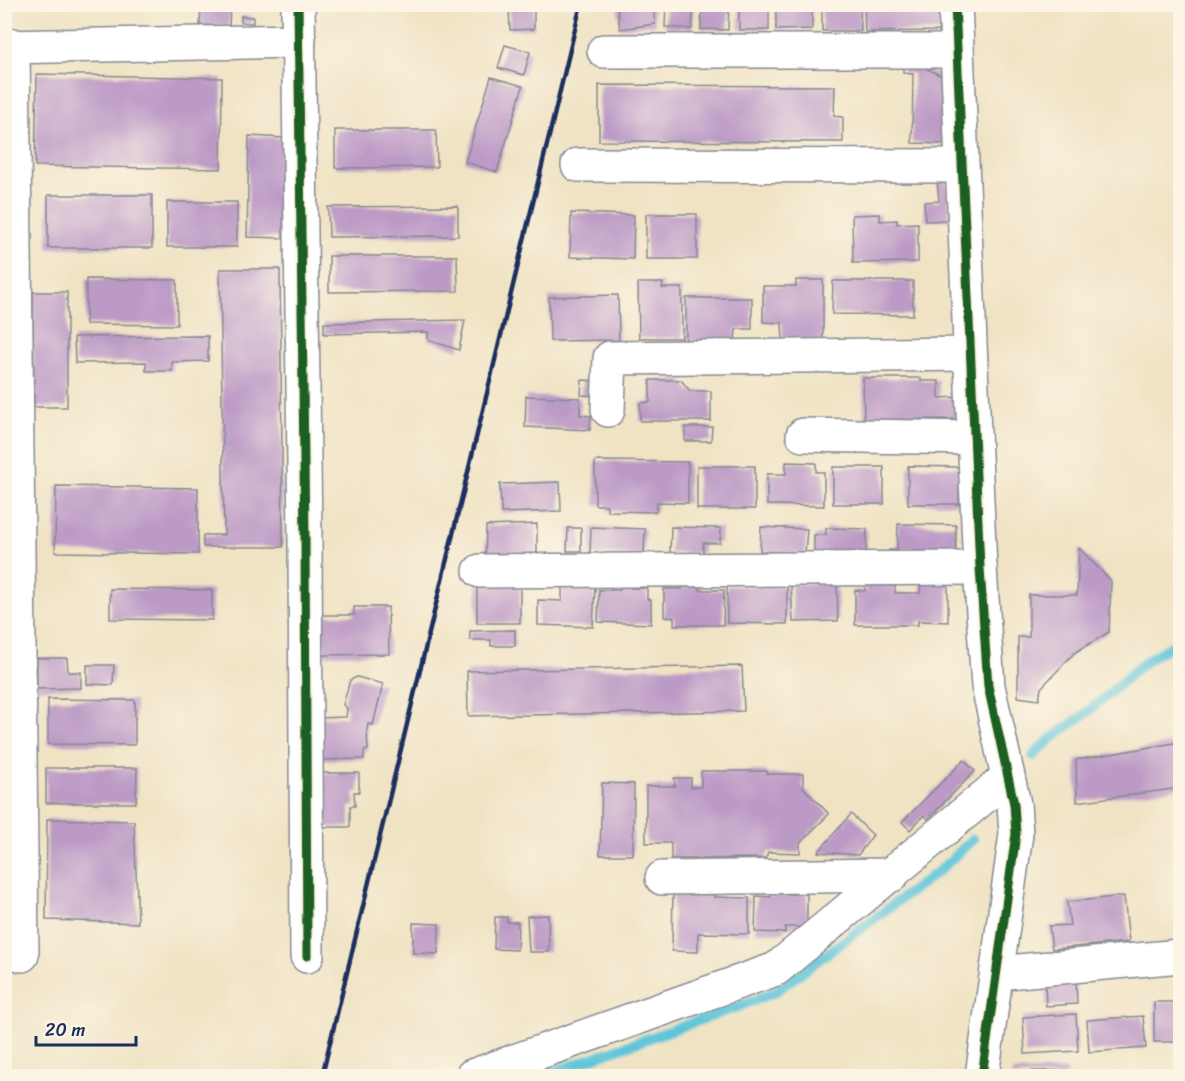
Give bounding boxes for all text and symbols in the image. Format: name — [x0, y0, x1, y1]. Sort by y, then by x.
scale bar — [36, 1009, 136, 1047]
text: 20 m — [45, 1014, 85, 1046]

